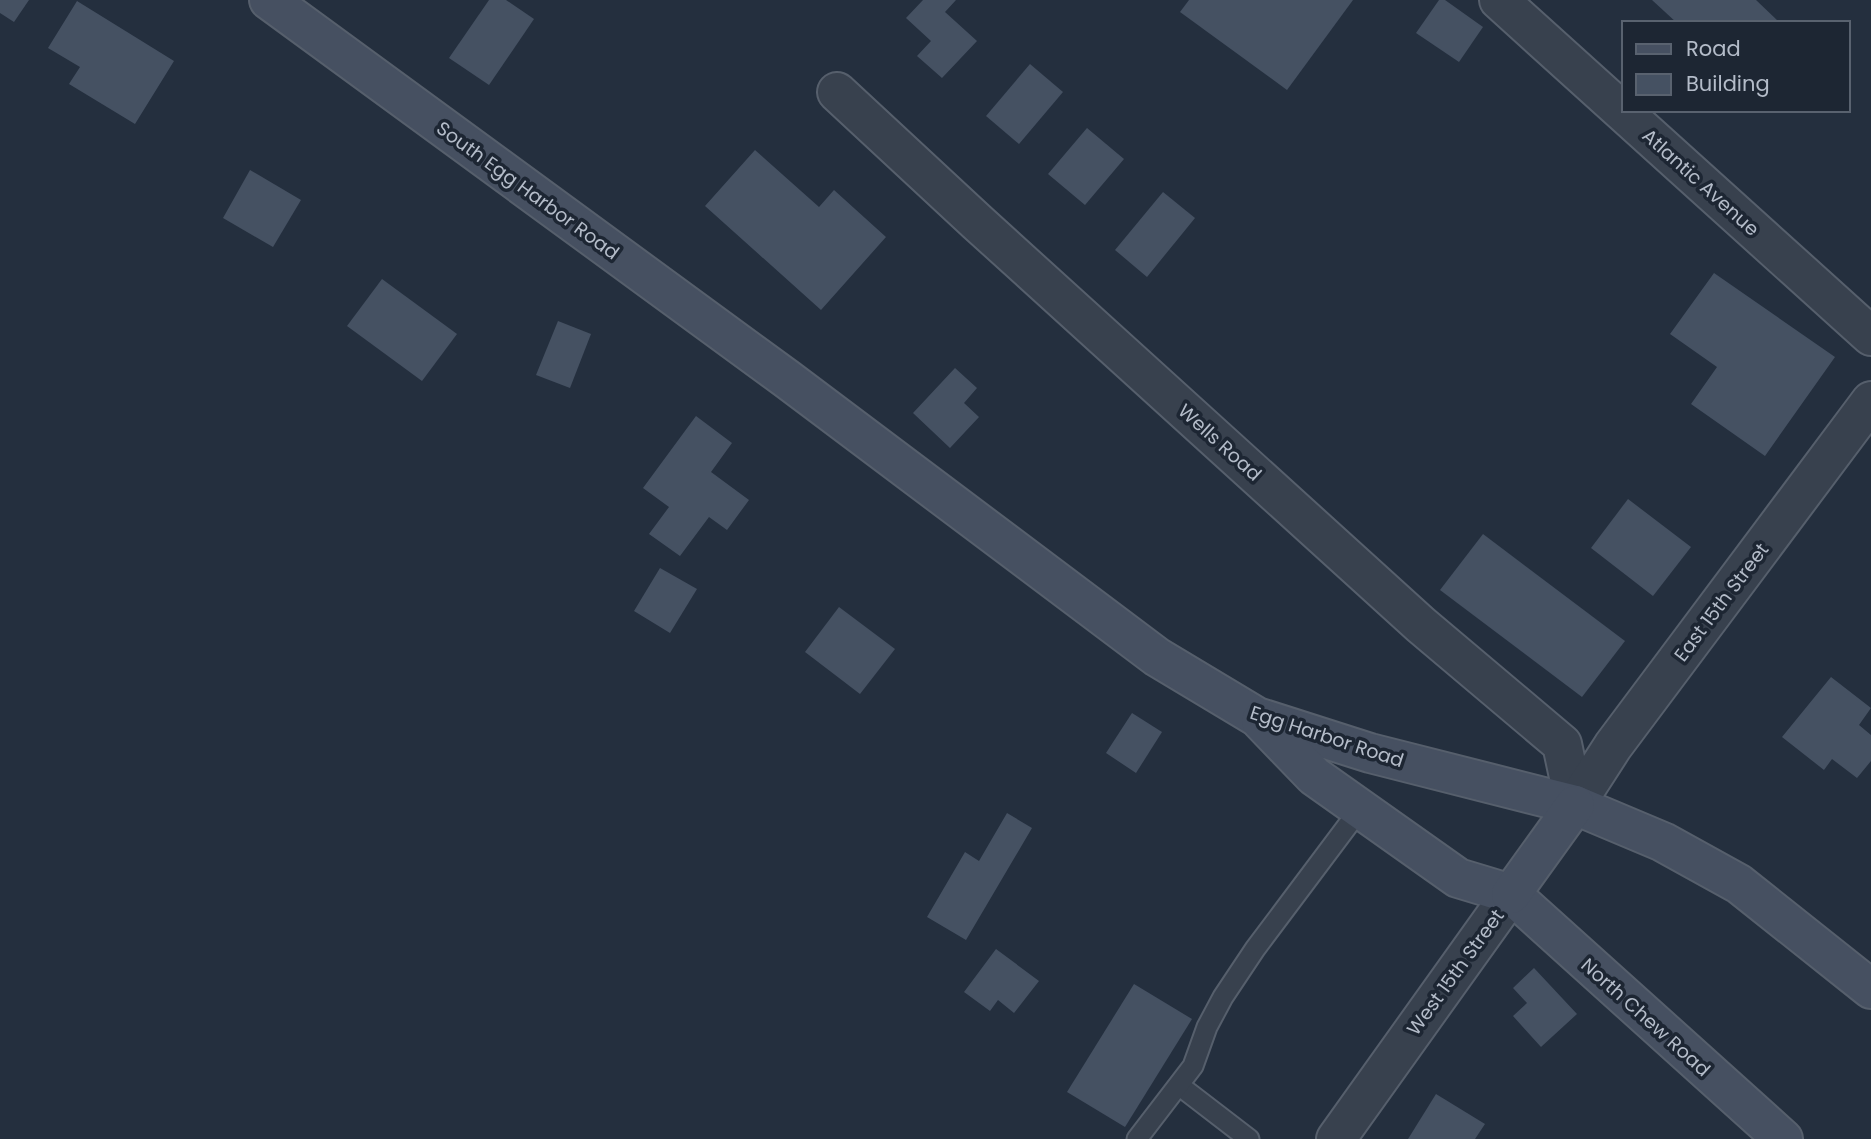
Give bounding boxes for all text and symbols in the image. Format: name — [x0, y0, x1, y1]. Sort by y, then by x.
legend — [1622, 21, 1850, 112]
text: Road — [1686, 34, 1741, 63]
text: Building — [1686, 69, 1770, 98]
street label: South Egg Harbor Road — [431, 115, 625, 266]
street label: Atlantic Avenue — [1636, 123, 1765, 242]
street label: Wells Road — [1172, 398, 1267, 487]
street label: East 15th Street — [1668, 537, 1775, 667]
street label: Egg Harbor Road — [1247, 699, 1407, 774]
street label: West 15th Street — [1400, 904, 1510, 1041]
street label: North Chew Road — [1575, 952, 1716, 1083]

